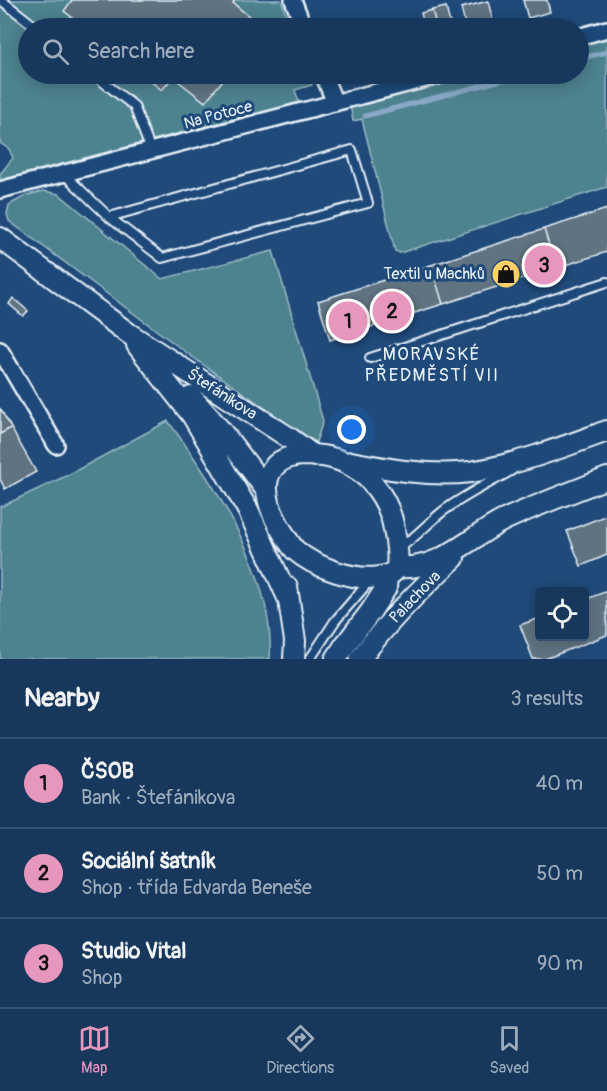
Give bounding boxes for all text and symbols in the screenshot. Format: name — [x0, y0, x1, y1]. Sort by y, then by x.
search box — [18, 18, 589, 84]
icon: search — [39, 35, 72, 68]
text: Search here — [87, 37, 194, 65]
street label: Na Potoce — [181, 96, 255, 134]
pin: 3 — [524, 242, 564, 288]
shop icon: Textil u Machků — [490, 258, 522, 290]
place label: Textil u Machků — [384, 264, 485, 284]
pin: 2 — [372, 288, 412, 334]
pin: 1 — [328, 298, 368, 344]
district label: MORAVSKÉ PŘEDMĚSTÍ VII — [365, 343, 499, 387]
street label: Štefánikova — [183, 363, 261, 424]
your location — [337, 415, 366, 444]
street label: Palachova — [385, 566, 445, 628]
map controls — [535, 587, 589, 641]
button: locate — [535, 587, 589, 641]
text: Nearby — [24, 682, 100, 714]
text: 3 results — [511, 686, 583, 711]
text: ČSOB — [81, 757, 134, 785]
text: 1 — [40, 771, 47, 796]
text: 40 m — [536, 771, 583, 796]
text: Bank · Štefánikova — [81, 785, 235, 810]
text: Sociální šatník — [81, 847, 216, 875]
text: 2 — [38, 861, 49, 886]
text: 50 m — [536, 861, 583, 886]
text: Shop · třída Edvarda Beneše — [81, 875, 312, 900]
text: Studio Vital — [81, 937, 186, 965]
text: 3 — [38, 951, 49, 976]
text: 90 m — [537, 951, 583, 976]
text: Shop — [81, 965, 122, 990]
tab: Map — [78, 1022, 111, 1078]
tab: Directions — [266, 1022, 334, 1078]
tab: Saved — [490, 1022, 529, 1078]

